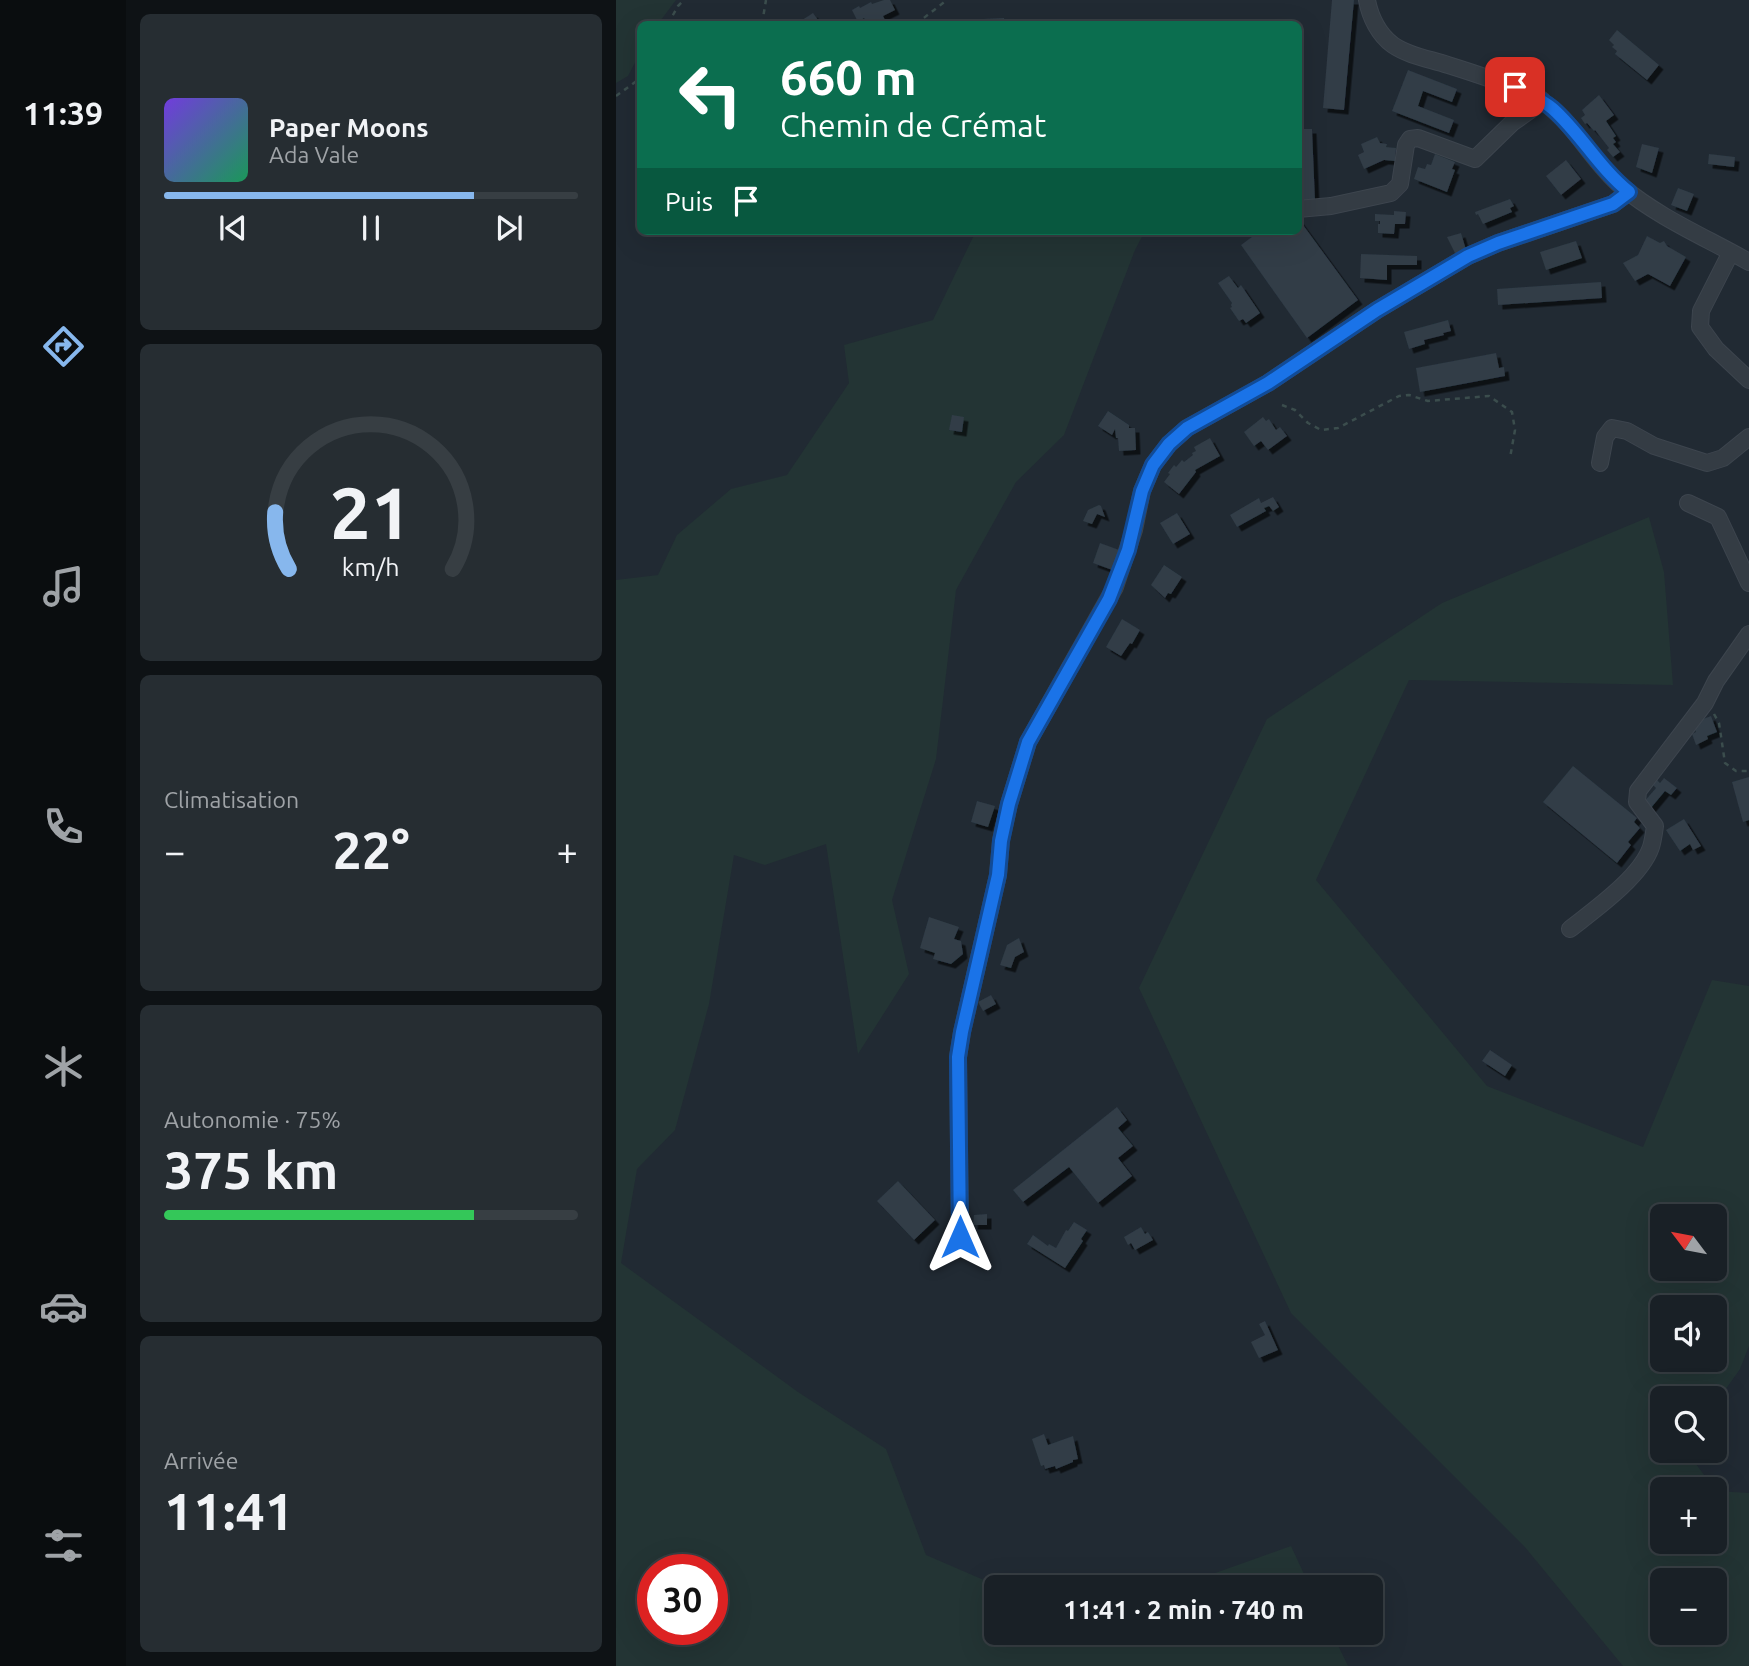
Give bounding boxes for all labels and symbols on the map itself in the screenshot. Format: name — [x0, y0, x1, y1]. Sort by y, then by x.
pin — [1485, 57, 1545, 117]
position arrow — [923, 1200, 997, 1274]
north arrow — [1650, 1204, 1727, 1281]
speed limit sign: 30 — [637, 1554, 728, 1645]

